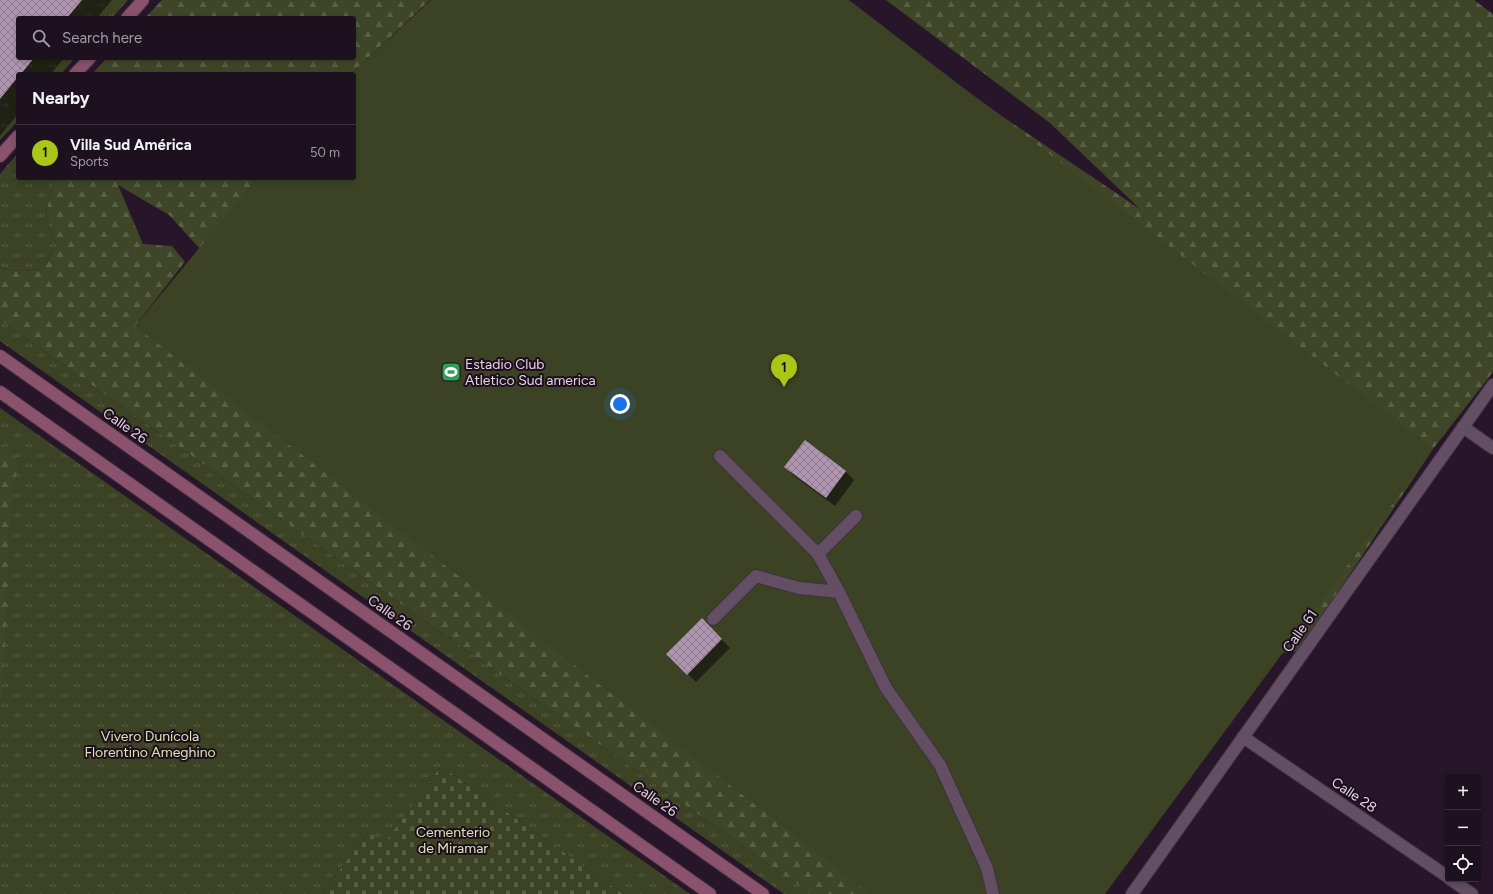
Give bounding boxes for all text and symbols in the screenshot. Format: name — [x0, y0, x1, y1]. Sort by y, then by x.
search box — [16, 16, 356, 60]
icon: search — [30, 27, 52, 49]
text: Search here — [62, 29, 142, 47]
text: Nearby — [32, 88, 90, 108]
text: Villa Sud América — [70, 136, 192, 154]
text: 1 — [42, 145, 48, 160]
text: 50 m — [310, 145, 340, 160]
text: Sports — [70, 154, 109, 169]
pin: 1 — [771, 354, 797, 387]
place label: Estadio Club Atletico Sud america — [465, 356, 596, 389]
sports icon: Estadio Club Atletico Sud america — [440, 361, 462, 383]
your location — [610, 394, 630, 414]
street label: Calle 26 — [100, 405, 151, 447]
street label: Calle 26 — [365, 592, 416, 634]
street label: Calle 61 — [1279, 606, 1321, 656]
park label: Vivero Dunícola Florentino Ameghino — [84, 728, 216, 761]
street label: Calle 28 — [1328, 774, 1380, 816]
map controls — [1445, 774, 1481, 882]
button: + — [1445, 774, 1481, 810]
street label: Calle 26 — [630, 778, 681, 820]
button: − — [1445, 810, 1481, 846]
park label: Cementerio de Miramar — [416, 824, 490, 857]
button: locate — [1445, 846, 1481, 882]

